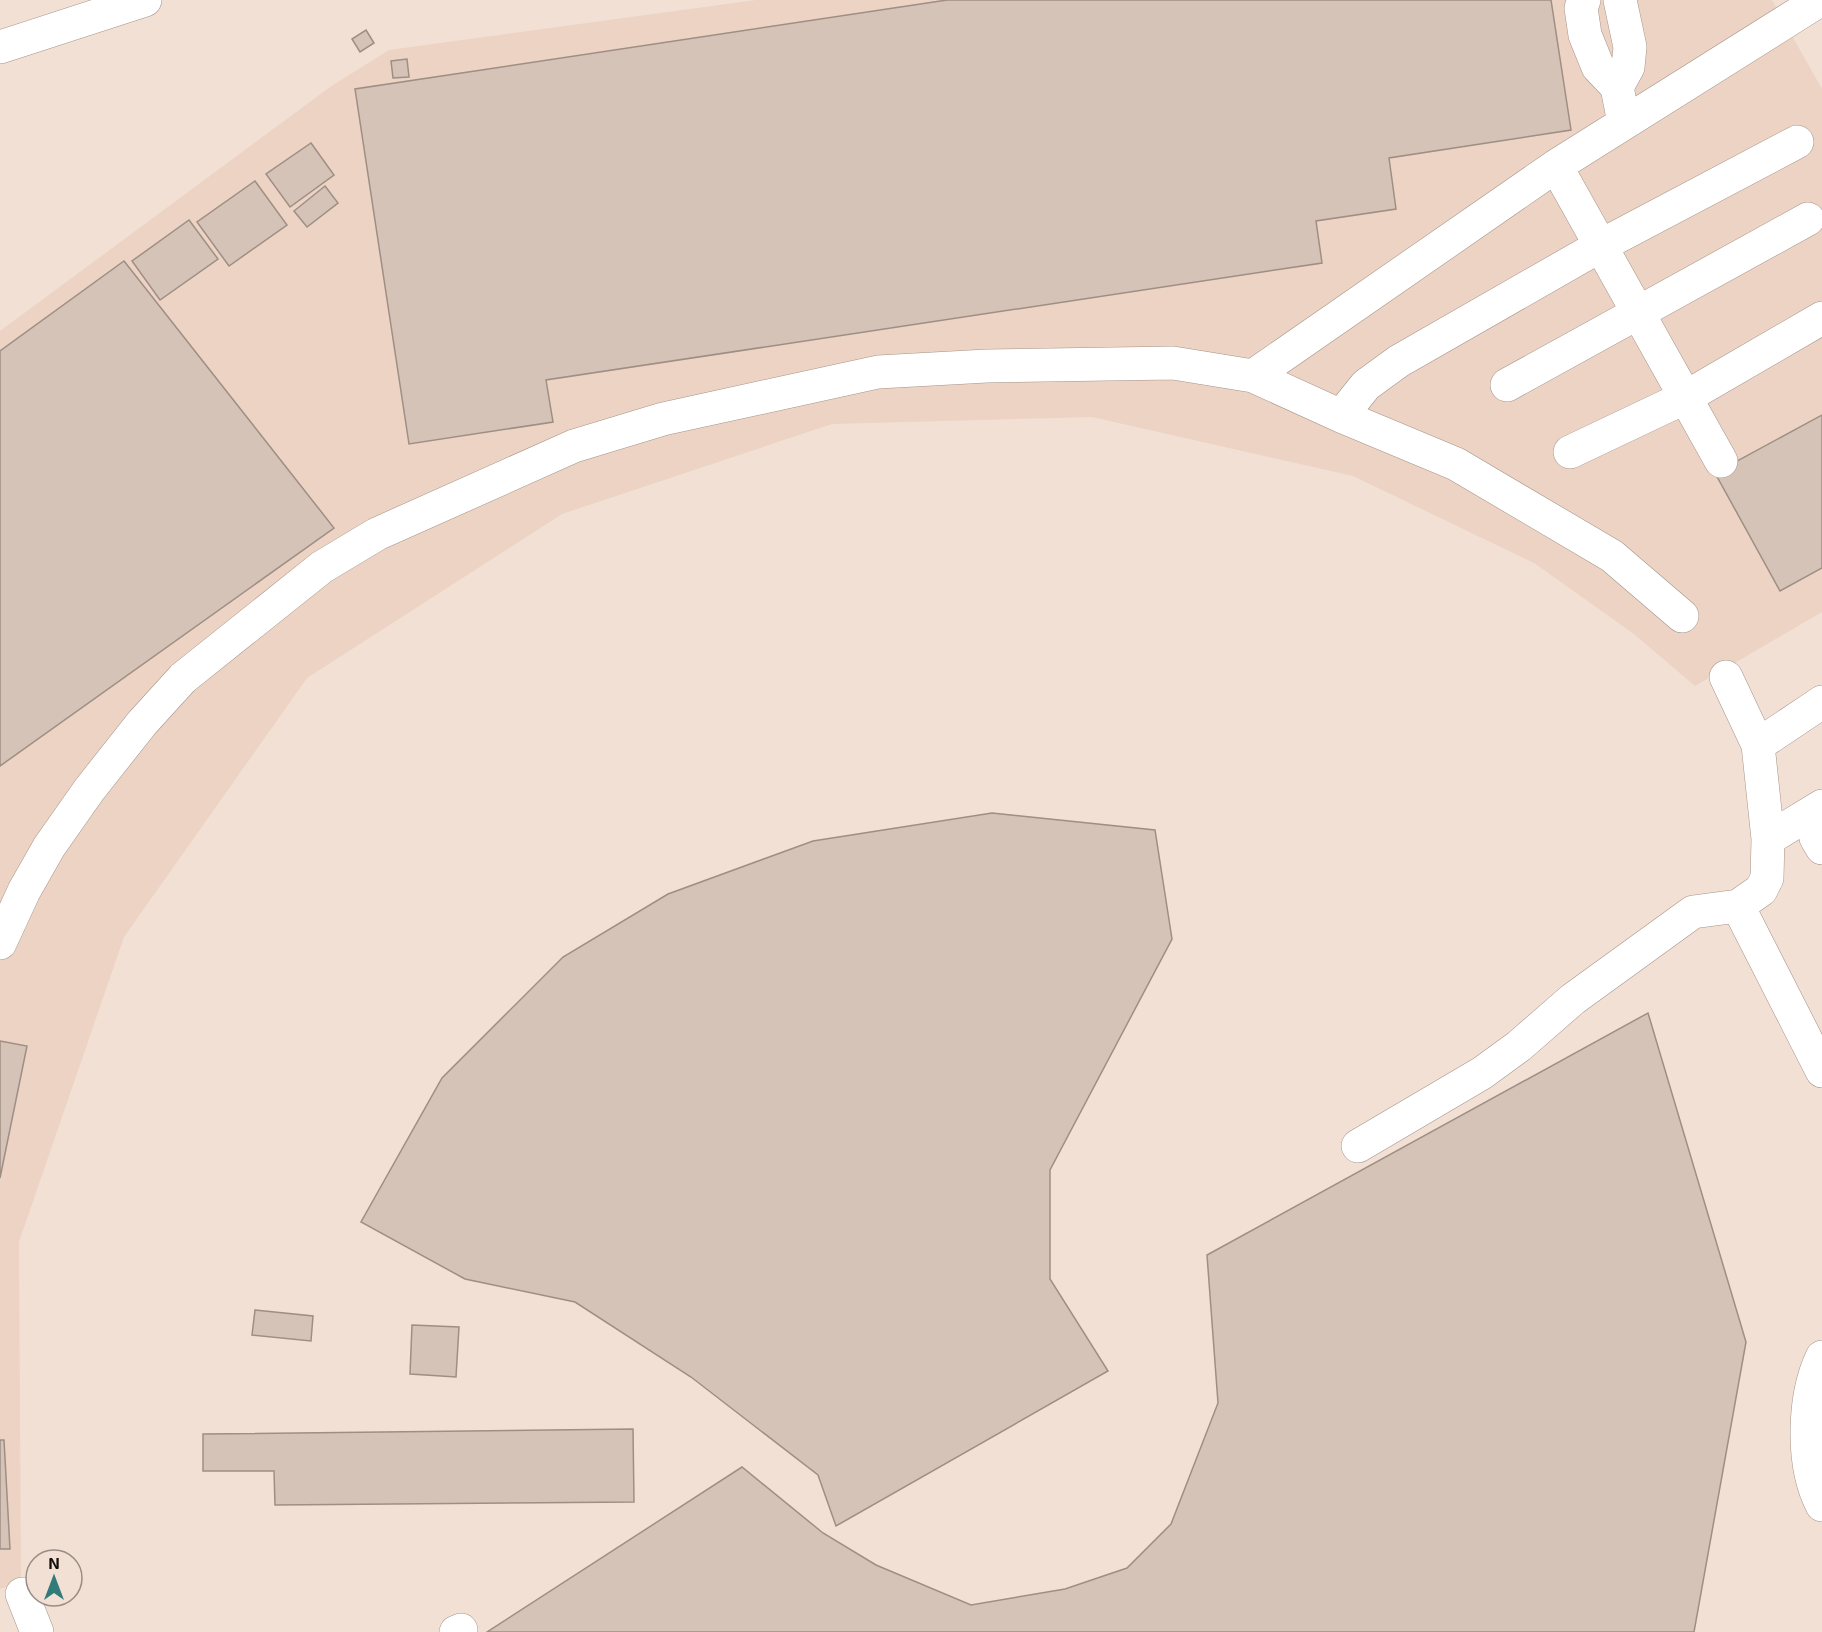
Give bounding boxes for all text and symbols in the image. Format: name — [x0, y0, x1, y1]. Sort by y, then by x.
north arrow — [24, 1548, 84, 1608]
text: N — [48, 1553, 60, 1572]

